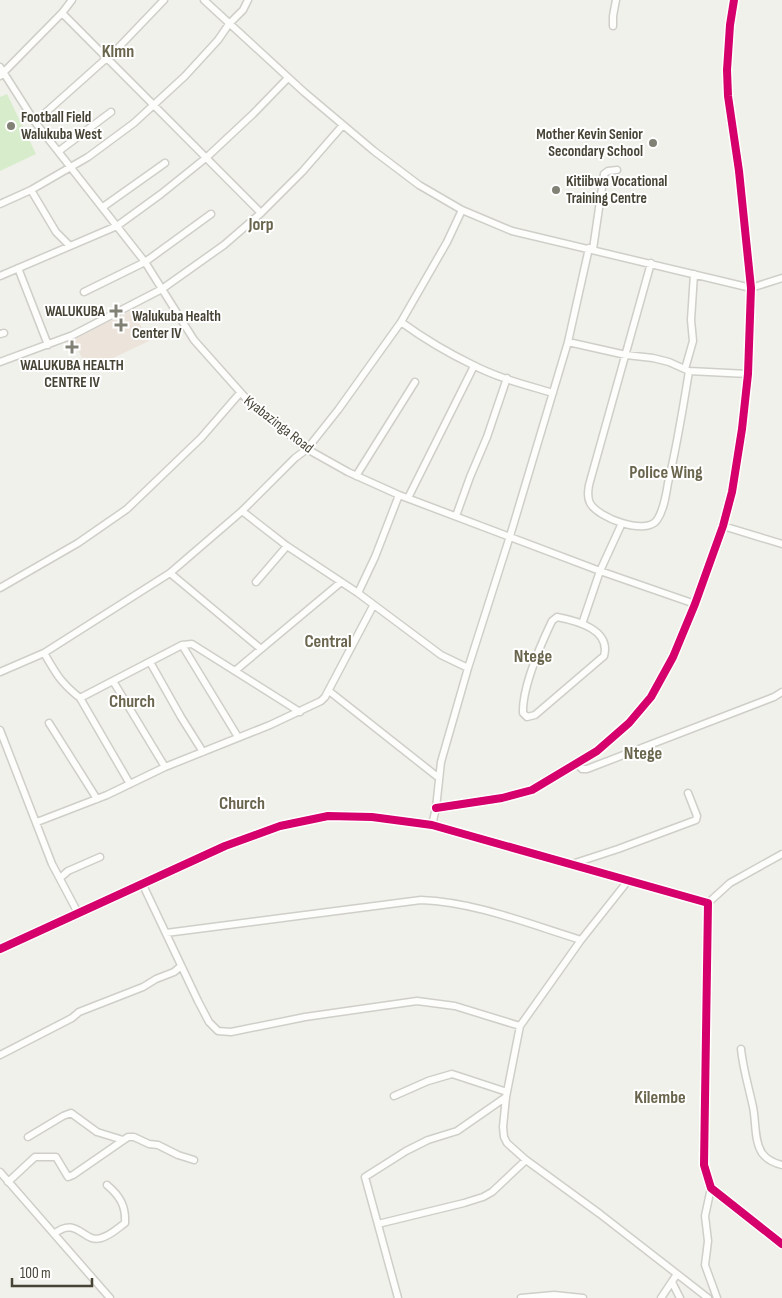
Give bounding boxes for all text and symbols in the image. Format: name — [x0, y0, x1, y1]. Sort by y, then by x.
district label: Klmn — [102, 41, 134, 62]
place label: Football Field Walukuba West — [21, 108, 102, 144]
marker: Football Field Walukuba West — [5, 120, 17, 132]
place label: Mother Kevin Senior Secondary School — [536, 125, 643, 161]
marker: Mother Kevin Senior Secondary School — [647, 137, 659, 149]
place label: Kitiibwa Vocational Training Centre — [566, 172, 667, 208]
marker: Kitiibwa Vocational Training Centre — [550, 184, 562, 196]
district label: Jorp — [247, 214, 274, 235]
place label: WALUKUBA — [45, 302, 106, 321]
marker: WALUKUBA — [109, 304, 123, 318]
place label: Walukuba Health Center IV — [132, 307, 221, 343]
marker: Walukuba Health Center IV — [114, 318, 128, 332]
marker: WALUKUBA HEALTH CENTRE IV — [65, 340, 79, 354]
place label: WALUKUBA HEALTH CENTRE IV — [20, 356, 124, 392]
street label: Kyabazinga Road — [240, 391, 317, 458]
district label: Police Wing — [629, 462, 703, 483]
district label: Central — [304, 631, 352, 652]
district label: Ntege — [514, 646, 552, 667]
district label: Church — [109, 691, 155, 712]
district label: Ntege — [624, 743, 662, 764]
district label: Church — [219, 793, 265, 814]
district label: Kilembe — [634, 1087, 686, 1108]
scale bar — [12, 1256, 92, 1288]
text: 100 m — [20, 1264, 51, 1283]

